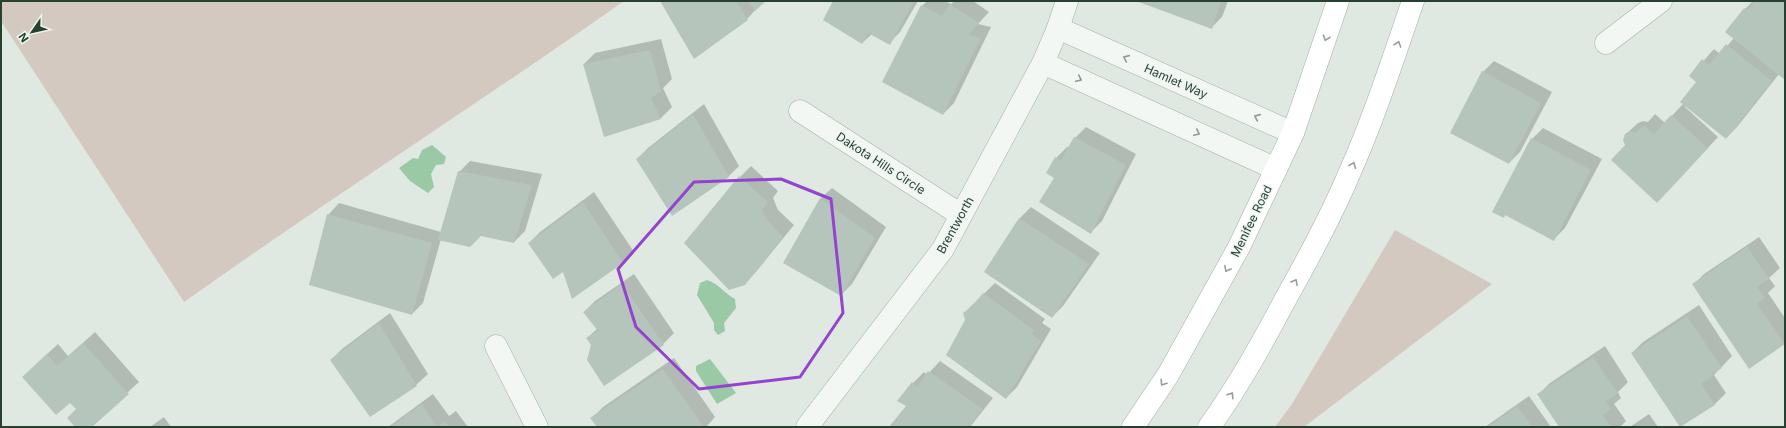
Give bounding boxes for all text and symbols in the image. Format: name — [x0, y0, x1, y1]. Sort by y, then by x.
north arrow — [12, 12, 52, 52]
text: N — [16, 30, 32, 45]
one-way arrow — [1322, 34, 1330, 41]
one-way arrow — [1394, 40, 1402, 47]
one-way arrow — [1123, 55, 1130, 63]
street label: Hamlet Way — [1142, 60, 1210, 102]
one-way arrow — [1075, 74, 1082, 82]
one-way arrow — [1254, 114, 1261, 122]
one-way arrow — [1193, 128, 1200, 136]
street label: Dakota Hills Circle — [834, 129, 928, 197]
one-way arrow — [1348, 162, 1356, 169]
street label: Menifee Road — [1227, 183, 1275, 259]
street label: Brentworth — [933, 194, 977, 256]
one-way arrow — [1224, 265, 1231, 272]
one-way arrow — [1291, 279, 1298, 286]
one-way arrow — [1161, 379, 1168, 386]
one-way arrow — [1226, 392, 1234, 399]

